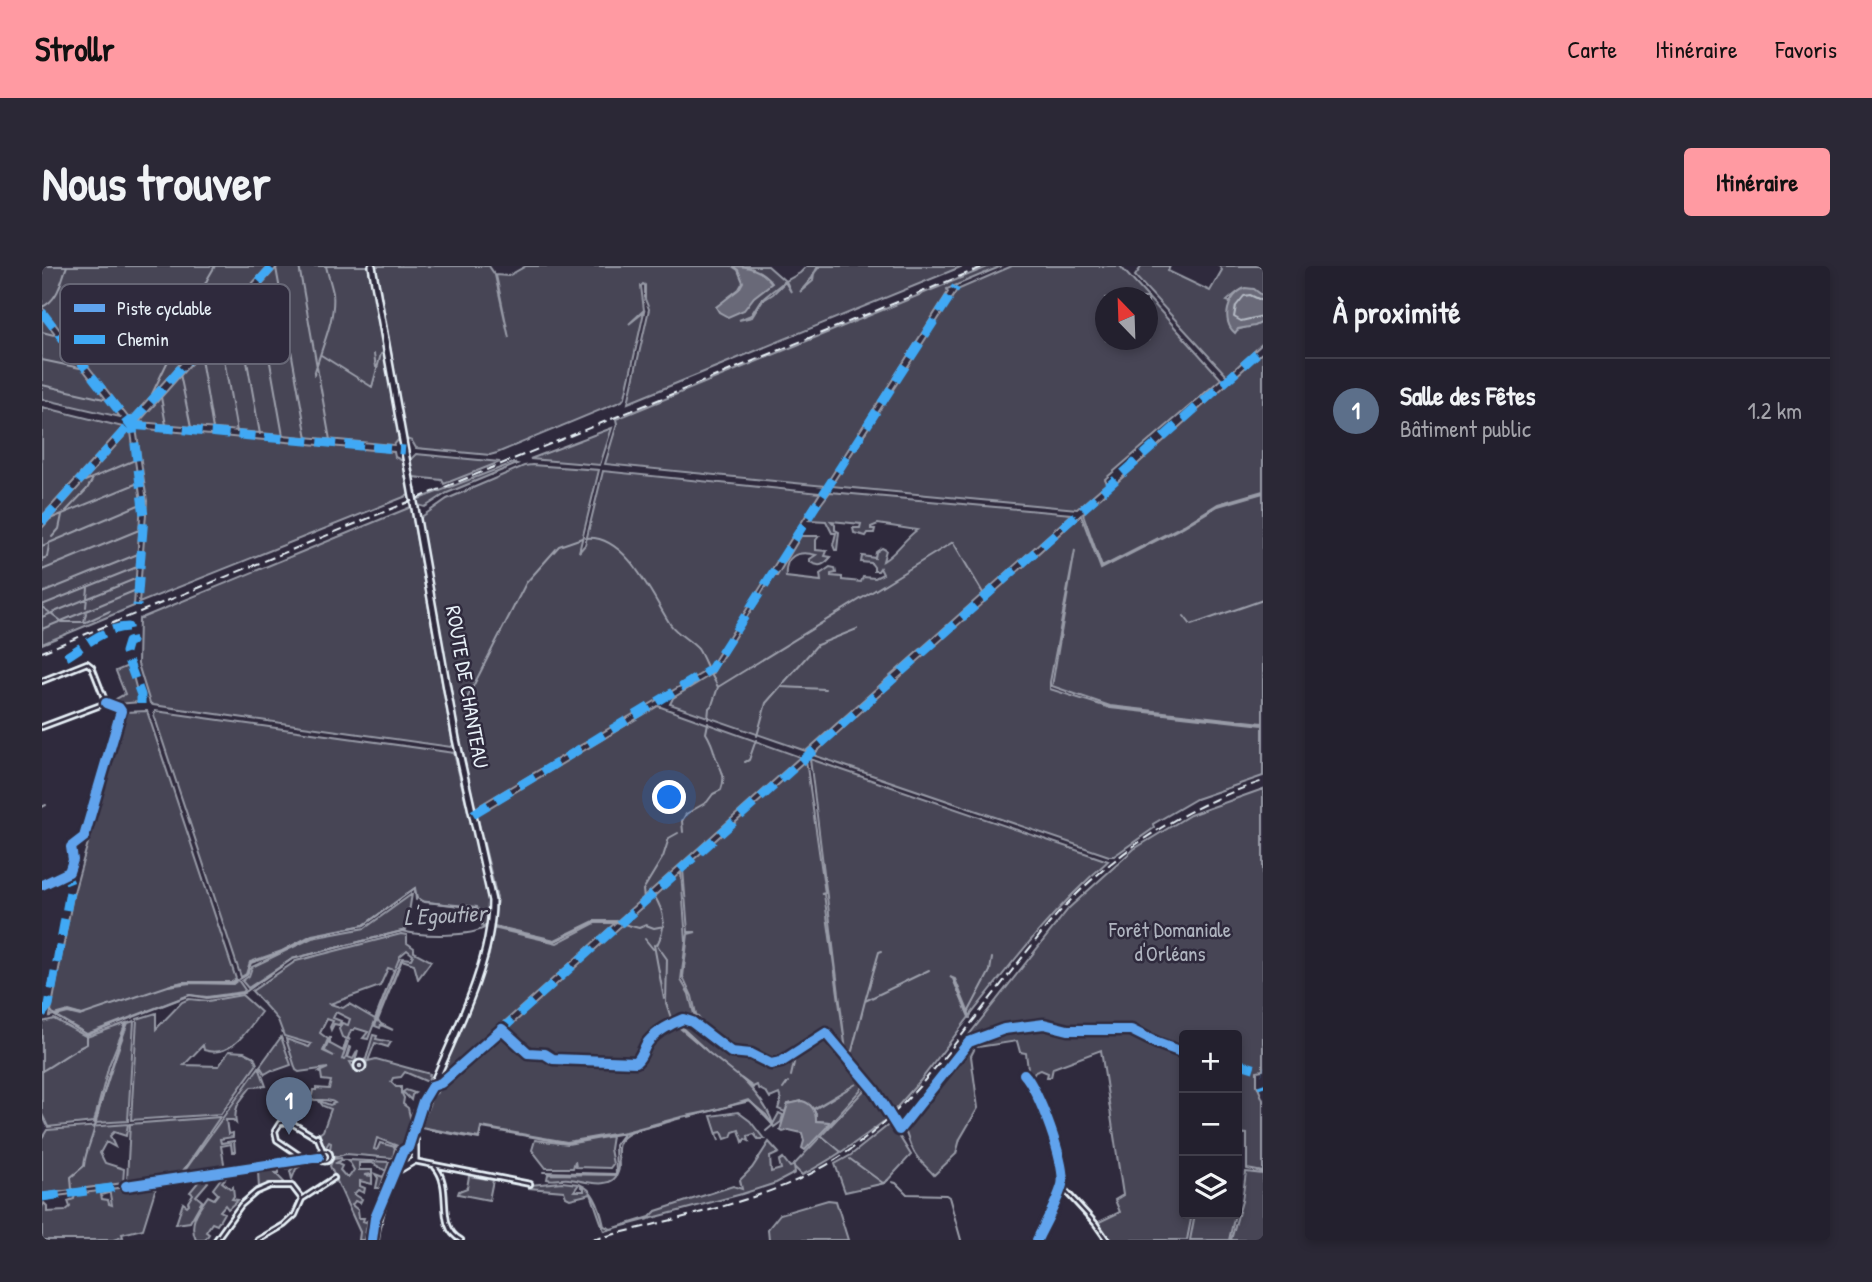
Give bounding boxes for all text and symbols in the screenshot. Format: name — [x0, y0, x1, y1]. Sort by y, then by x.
text: Strollr — [35, 27, 114, 71]
text: Carte — [1567, 33, 1617, 65]
text: Itinéraire — [1655, 33, 1737, 65]
text: Favoris — [1775, 33, 1837, 65]
button: Itinéraire — [1684, 148, 1830, 216]
text: Nous trouver — [42, 149, 271, 215]
legend — [60, 284, 290, 364]
north arrow — [1095, 287, 1158, 350]
text: À proximité — [1333, 292, 1461, 332]
text: Piste cyclable — [117, 295, 212, 321]
text: Chemin — [117, 326, 169, 352]
text: Salle des Fêtes — [1400, 378, 1536, 413]
text: 1 — [1352, 395, 1360, 426]
text: 1.2 km — [1747, 395, 1802, 426]
text: Bâtiment public — [1400, 413, 1531, 444]
street label: ROUTE DE CHANTEAU — [439, 603, 496, 770]
your location — [652, 780, 686, 814]
water label: L'Egoutier — [403, 897, 490, 933]
park label: Forêt Domaniale d'Orléans — [1108, 915, 1231, 968]
map controls — [1179, 1030, 1242, 1219]
button: + — [1179, 1030, 1242, 1093]
pin: 1 — [266, 1077, 312, 1135]
button: − — [1179, 1093, 1242, 1156]
button: layers — [1179, 1156, 1242, 1219]

